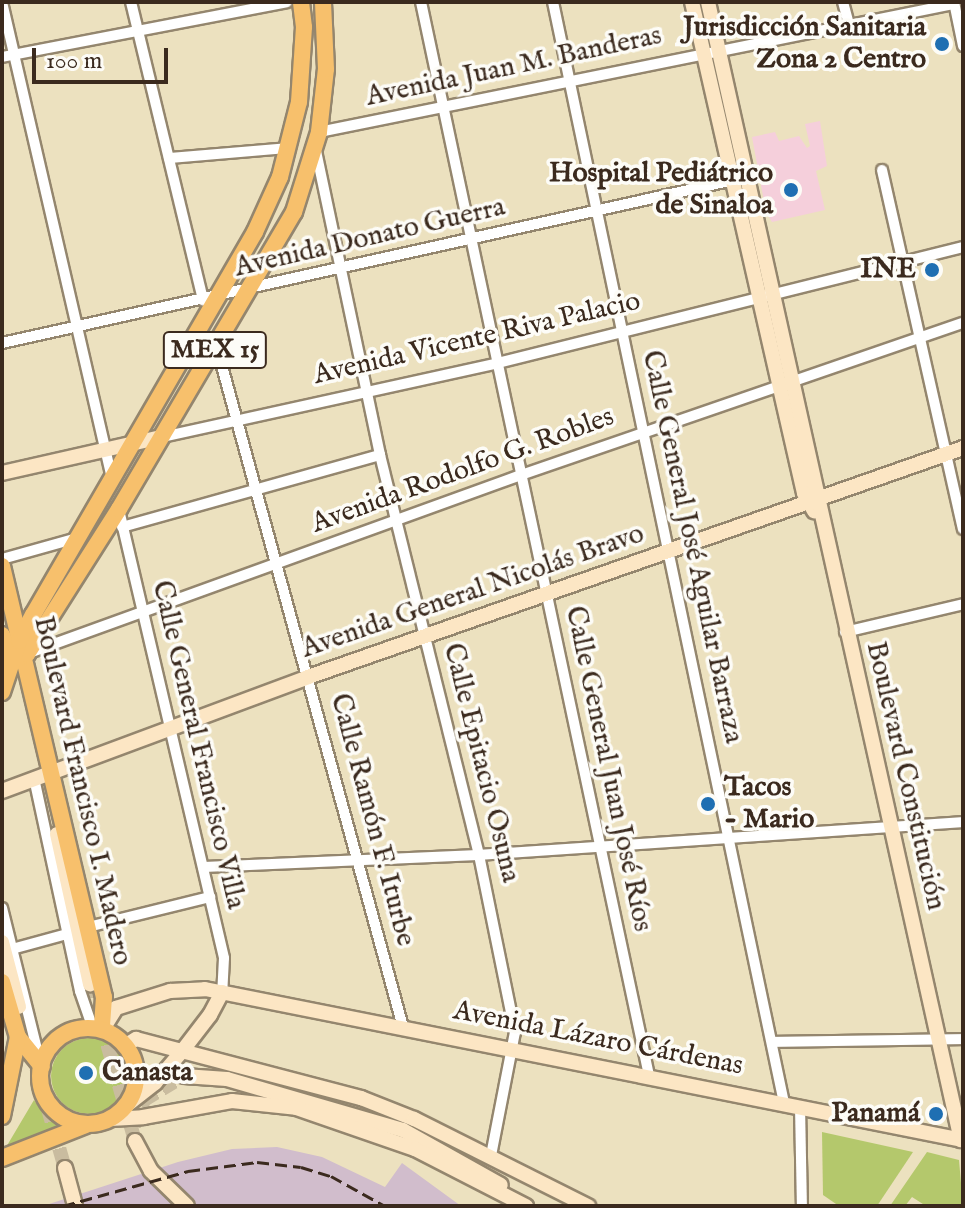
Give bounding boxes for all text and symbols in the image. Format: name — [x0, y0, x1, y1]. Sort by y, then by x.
place label: Jurisdicción Sanitaria Zona 2 Centro — [683, 11, 926, 77]
street label: Avenida Juan M. Banderas — [363, 19, 665, 115]
scale bar — [36, 32, 172, 82]
marker: Jurisdicción Sanitaria Zona 2 Centro — [933, 35, 951, 53]
text: 100 m — [46, 46, 102, 77]
place label: Hospital Pediátrico de Sinaloa — [549, 157, 773, 223]
marker: Hospital Pediátrico de Sinaloa — [780, 179, 802, 201]
street label: Avenida Donato Guerra — [232, 191, 508, 285]
place label: INE — [860, 253, 916, 287]
marker: INE — [923, 261, 941, 279]
street label: Avenida Vicente Riva Palacio — [310, 285, 644, 393]
road number: MEX 15 — [161, 328, 269, 372]
street label: Calle General José Aguilar Barraza — [634, 348, 750, 746]
street label: Avenida Rodolfo G. Robles — [307, 401, 619, 541]
street label: Avenida General Nicolás Bravo — [297, 518, 649, 666]
street label: Calle General Francisco Villa — [144, 578, 252, 912]
street label: Calle General Juan José Ríos — [557, 603, 659, 935]
street label: Boulevard Francisco I. Madero — [25, 613, 139, 969]
street label: Boulevard Constitución — [858, 639, 952, 913]
street label: Calle Epitacio Osuna — [435, 640, 527, 886]
street label: Calle Ramón F. Iturbe — [322, 690, 422, 950]
place label: Tacos - Mario — [724, 771, 814, 837]
marker: Tacos - Mario — [699, 795, 717, 813]
street label: Avenida Lázaro Cárdenas — [450, 994, 746, 1084]
place label: Canasta — [102, 1056, 193, 1090]
marker: Canasta — [77, 1064, 95, 1082]
place label: Panamá — [831, 1097, 920, 1131]
marker: Panamá — [927, 1105, 945, 1123]

